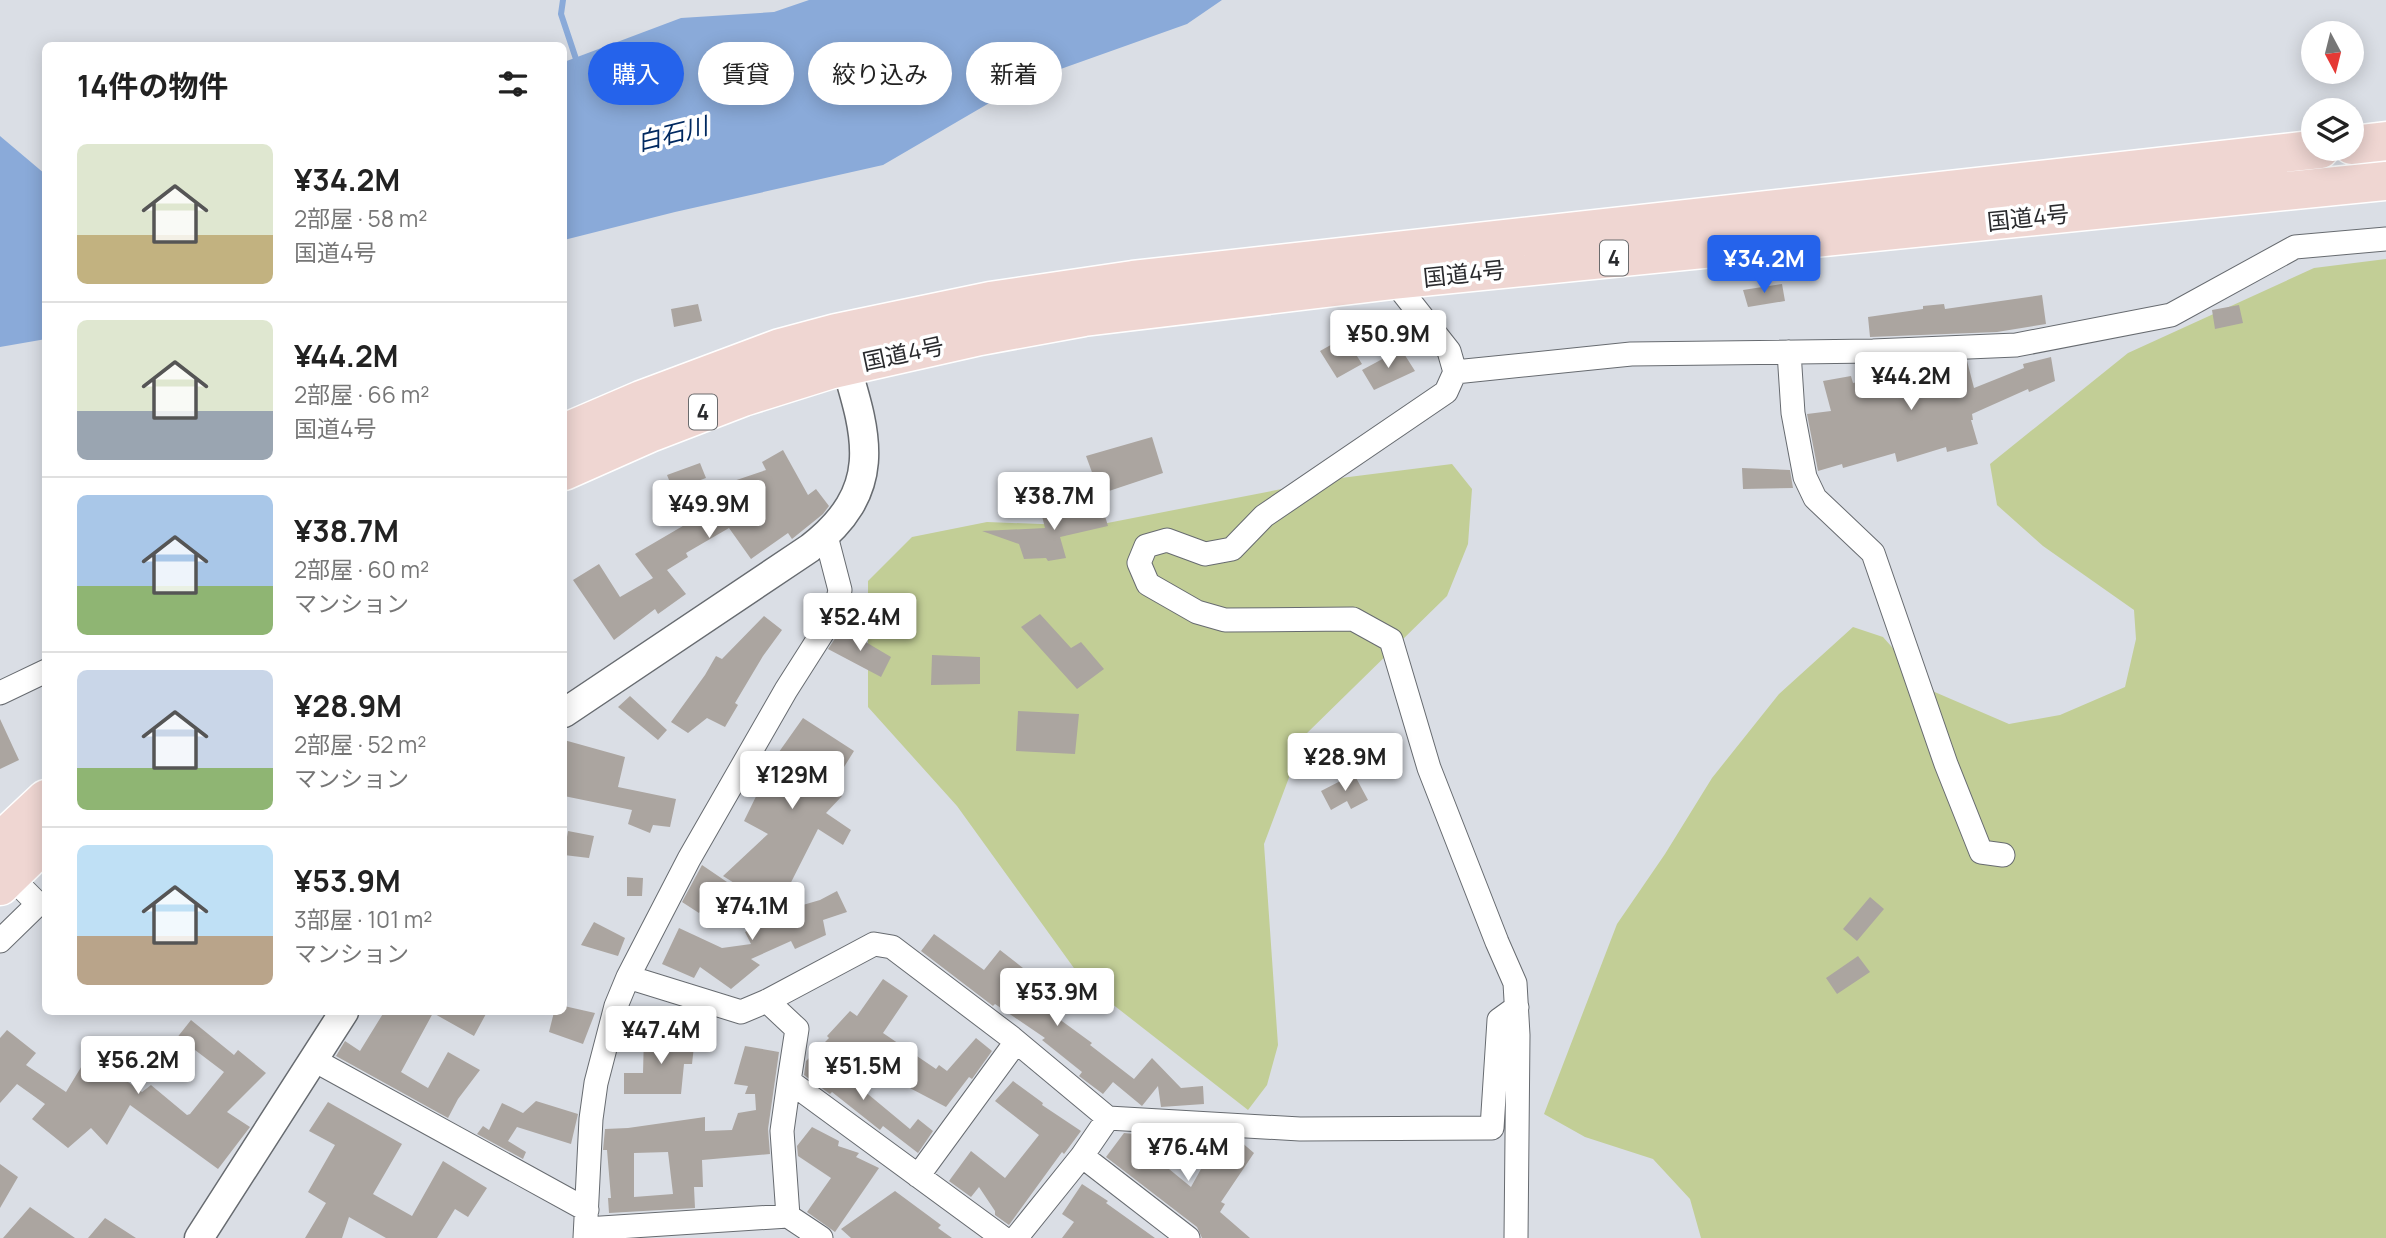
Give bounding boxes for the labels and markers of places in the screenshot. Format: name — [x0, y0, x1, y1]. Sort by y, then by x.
pin: ¥34.2M — [1707, 236, 1821, 295]
pin: ¥50.9M — [1331, 310, 1445, 370]
pin: ¥44.2M — [1854, 352, 1968, 412]
pin: ¥38.7M — [997, 472, 1111, 532]
pin: ¥49.9M — [652, 480, 766, 540]
pin: ¥52.4M — [803, 594, 917, 653]
pin: ¥28.9M — [1288, 734, 1402, 793]
pin: ¥129M — [743, 752, 841, 811]
pin: ¥74.1M — [695, 883, 809, 942]
pin: ¥53.9M — [1000, 968, 1114, 1028]
pin: ¥47.4M — [604, 1006, 718, 1066]
pin: ¥56.2M — [81, 1036, 195, 1096]
pin: ¥51.5M — [806, 1042, 920, 1102]
pin: ¥76.4M — [1131, 1124, 1245, 1183]

